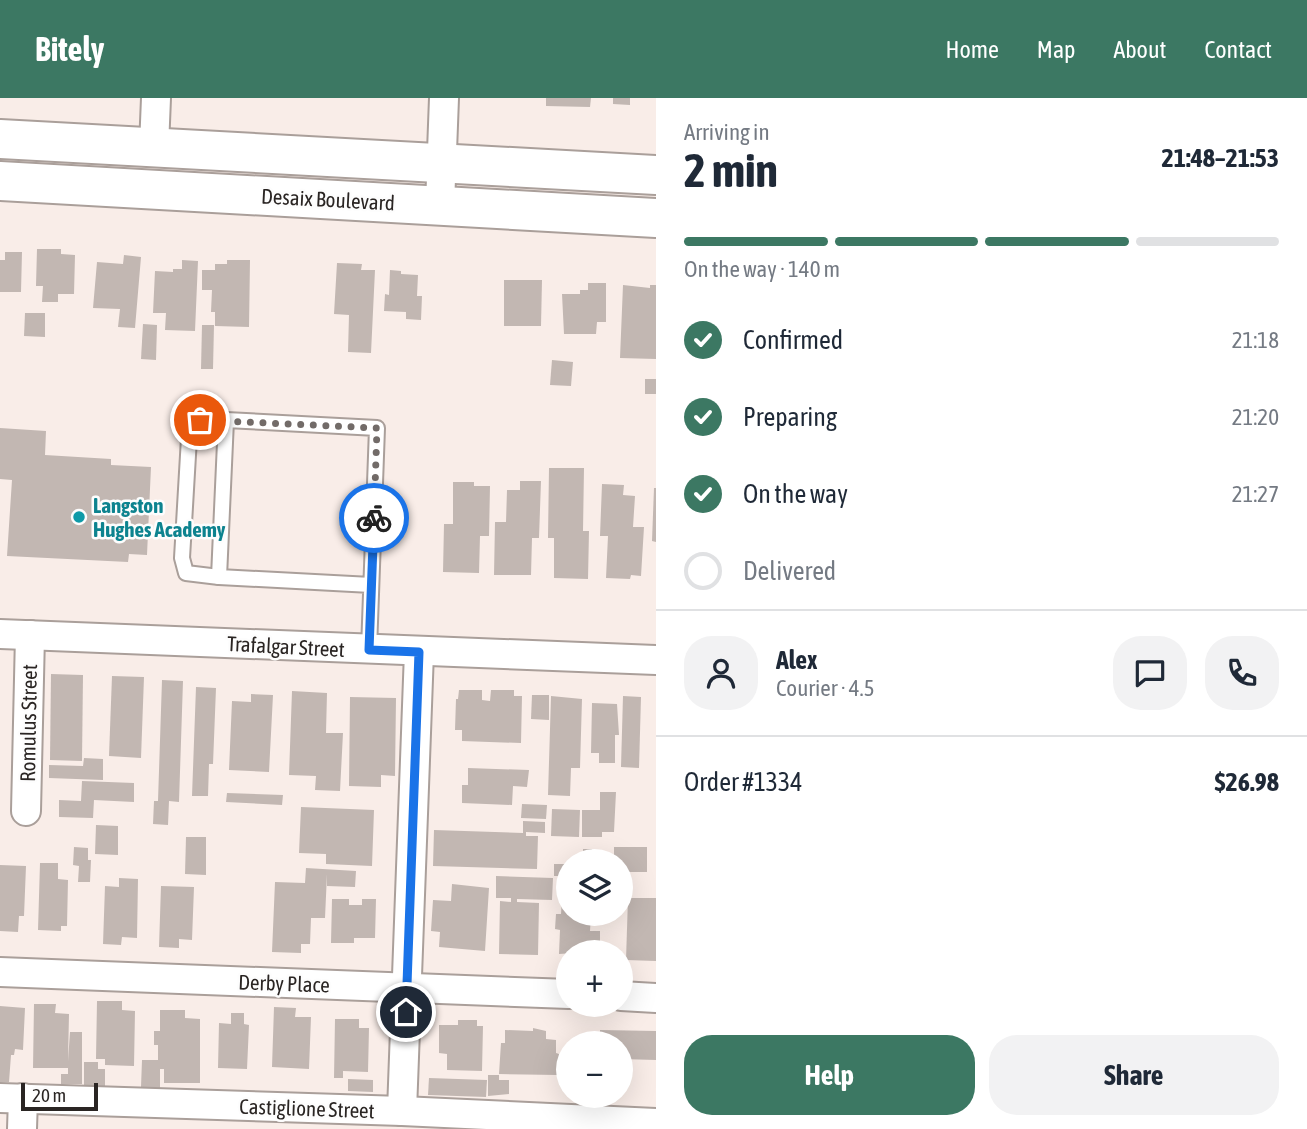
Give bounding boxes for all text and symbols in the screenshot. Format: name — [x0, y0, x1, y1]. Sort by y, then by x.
text: Bitely — [35, 30, 104, 68]
text: Home — [945, 36, 999, 63]
text: Map — [1037, 36, 1075, 63]
text: About — [1113, 36, 1166, 63]
text: Contact — [1204, 36, 1272, 63]
text: Arriving in — [684, 119, 770, 145]
text: 21:48–21:53 — [1162, 143, 1279, 173]
text: 2 min — [684, 144, 778, 197]
street label: Desaix Boulevard — [261, 184, 395, 214]
text: On the way · 140 m — [684, 256, 840, 282]
icon: check — [684, 321, 722, 359]
text: Confirmed — [743, 325, 843, 355]
text: 21:18 — [1232, 327, 1279, 353]
pin — [170, 390, 230, 450]
icon: check — [684, 398, 722, 436]
icon: bag — [181, 401, 219, 439]
text: Preparing — [743, 402, 837, 432]
text: 21:20 — [1232, 404, 1279, 430]
icon: check — [684, 475, 722, 513]
text: On the way — [743, 479, 848, 509]
text: 21:27 — [1232, 481, 1279, 507]
courier — [339, 483, 409, 553]
place label: Langston Hughes Academy — [93, 493, 226, 541]
icon: bike — [355, 499, 393, 537]
marker: Langston Hughes Academy — [71, 509, 87, 525]
text: Delivered — [743, 556, 836, 586]
street label: Trafalgar Street — [227, 631, 345, 661]
button: person — [684, 636, 758, 710]
button: chat — [1113, 636, 1187, 710]
button: phone — [1205, 636, 1279, 710]
text: Alex — [776, 645, 817, 675]
street label: Romulus Street — [15, 664, 41, 782]
text: Courier · 4.5 — [776, 675, 875, 701]
text: Order #1334 — [684, 767, 803, 797]
text: $26.98 — [1215, 767, 1279, 797]
map controls — [556, 849, 633, 1108]
button: layers — [556, 849, 633, 926]
button: + — [556, 940, 633, 1017]
street label: Derby Place — [238, 969, 330, 997]
pin — [376, 982, 436, 1042]
icon: home — [387, 993, 425, 1031]
button: − — [556, 1031, 633, 1108]
button: Help — [684, 1035, 975, 1115]
button: Share — [989, 1035, 1279, 1115]
scale bar — [21, 1080, 98, 1112]
text: 20 m — [32, 1084, 66, 1106]
street label: Castiglione Street — [239, 1094, 375, 1122]

